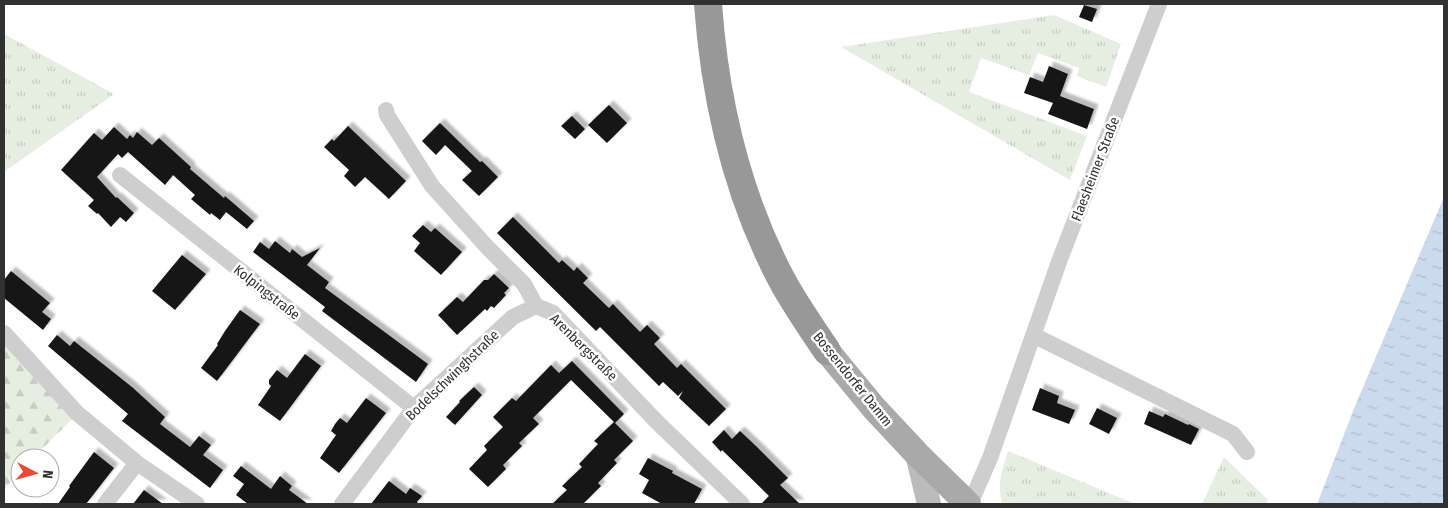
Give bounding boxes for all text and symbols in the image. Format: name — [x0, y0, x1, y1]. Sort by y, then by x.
street label: Flaesheimer Straße — [1068, 115, 1123, 224]
street label: Kolpingstraße — [230, 261, 303, 324]
street label: Arenbergstraße — [547, 310, 621, 385]
street label: Bodelschwinghstraße — [402, 327, 502, 424]
street label: Bossendorfer Damm — [809, 329, 896, 430]
north arrow — [10, 448, 60, 498]
text: N — [39, 469, 56, 479]

